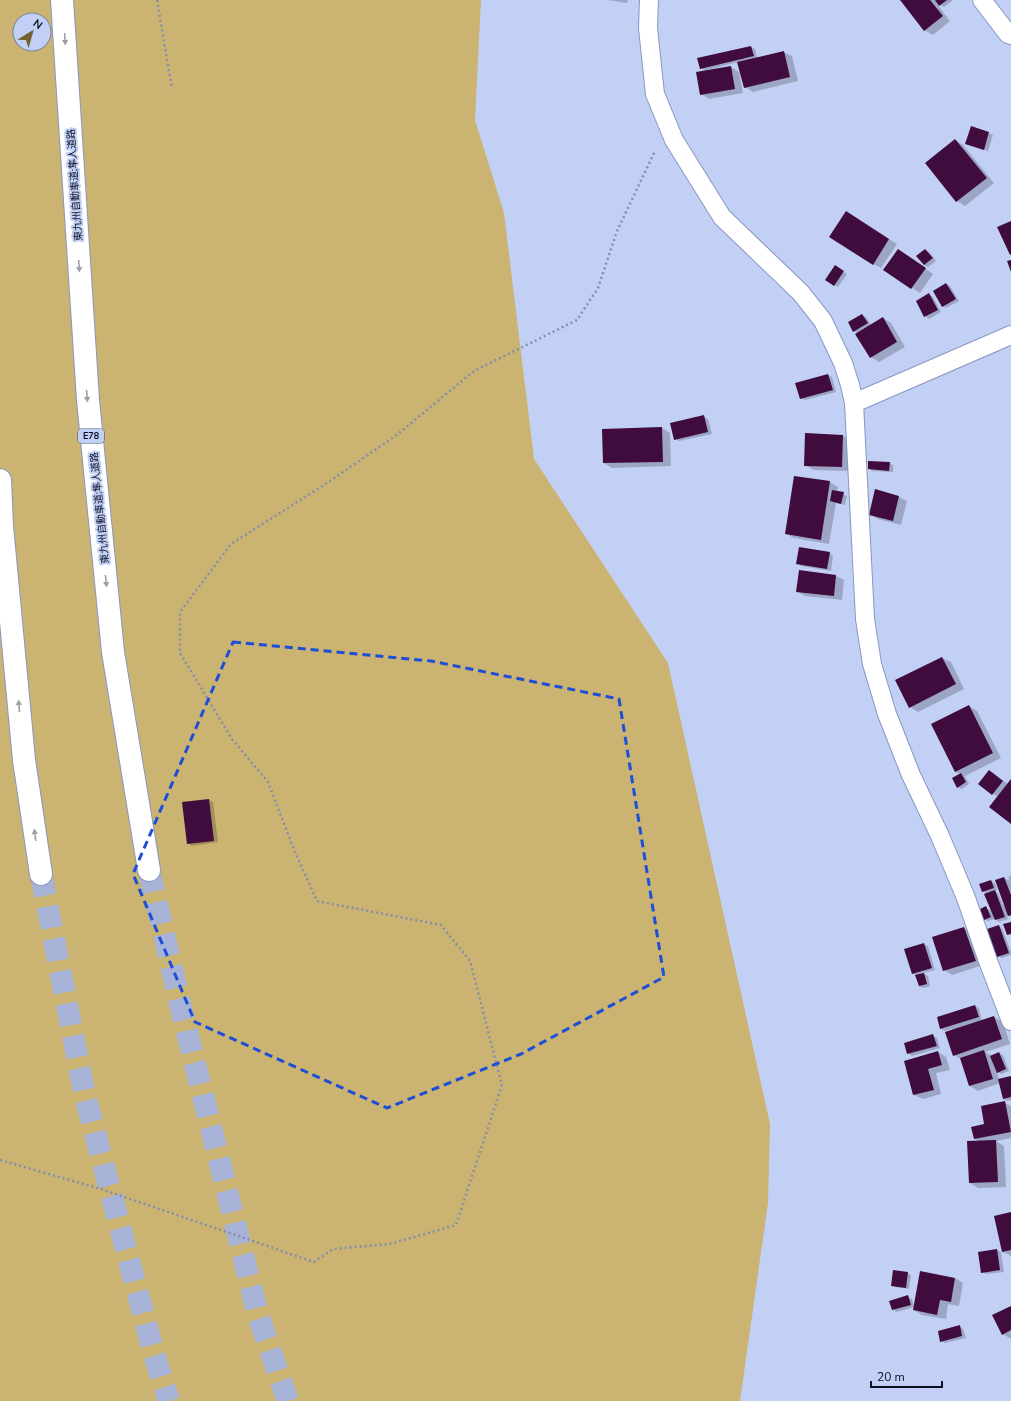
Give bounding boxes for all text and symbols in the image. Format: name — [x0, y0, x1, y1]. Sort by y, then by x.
north arrow — [12, 12, 52, 52]
text: N — [30, 16, 46, 33]
one-way arrow — [61, 33, 68, 45]
street label: 東九州自動車道;隼人道路 — [64, 128, 86, 241]
one-way arrow — [76, 260, 83, 272]
one-way arrow — [84, 390, 91, 402]
road number: E78 — [78, 429, 104, 443]
street label: 東九州自動車道;隼人道路 — [87, 451, 113, 564]
one-way arrow — [103, 575, 109, 587]
one-way arrow — [16, 700, 23, 712]
one-way arrow — [32, 829, 38, 841]
scale bar — [871, 1363, 942, 1389]
text: 20 m — [877, 1369, 905, 1385]

